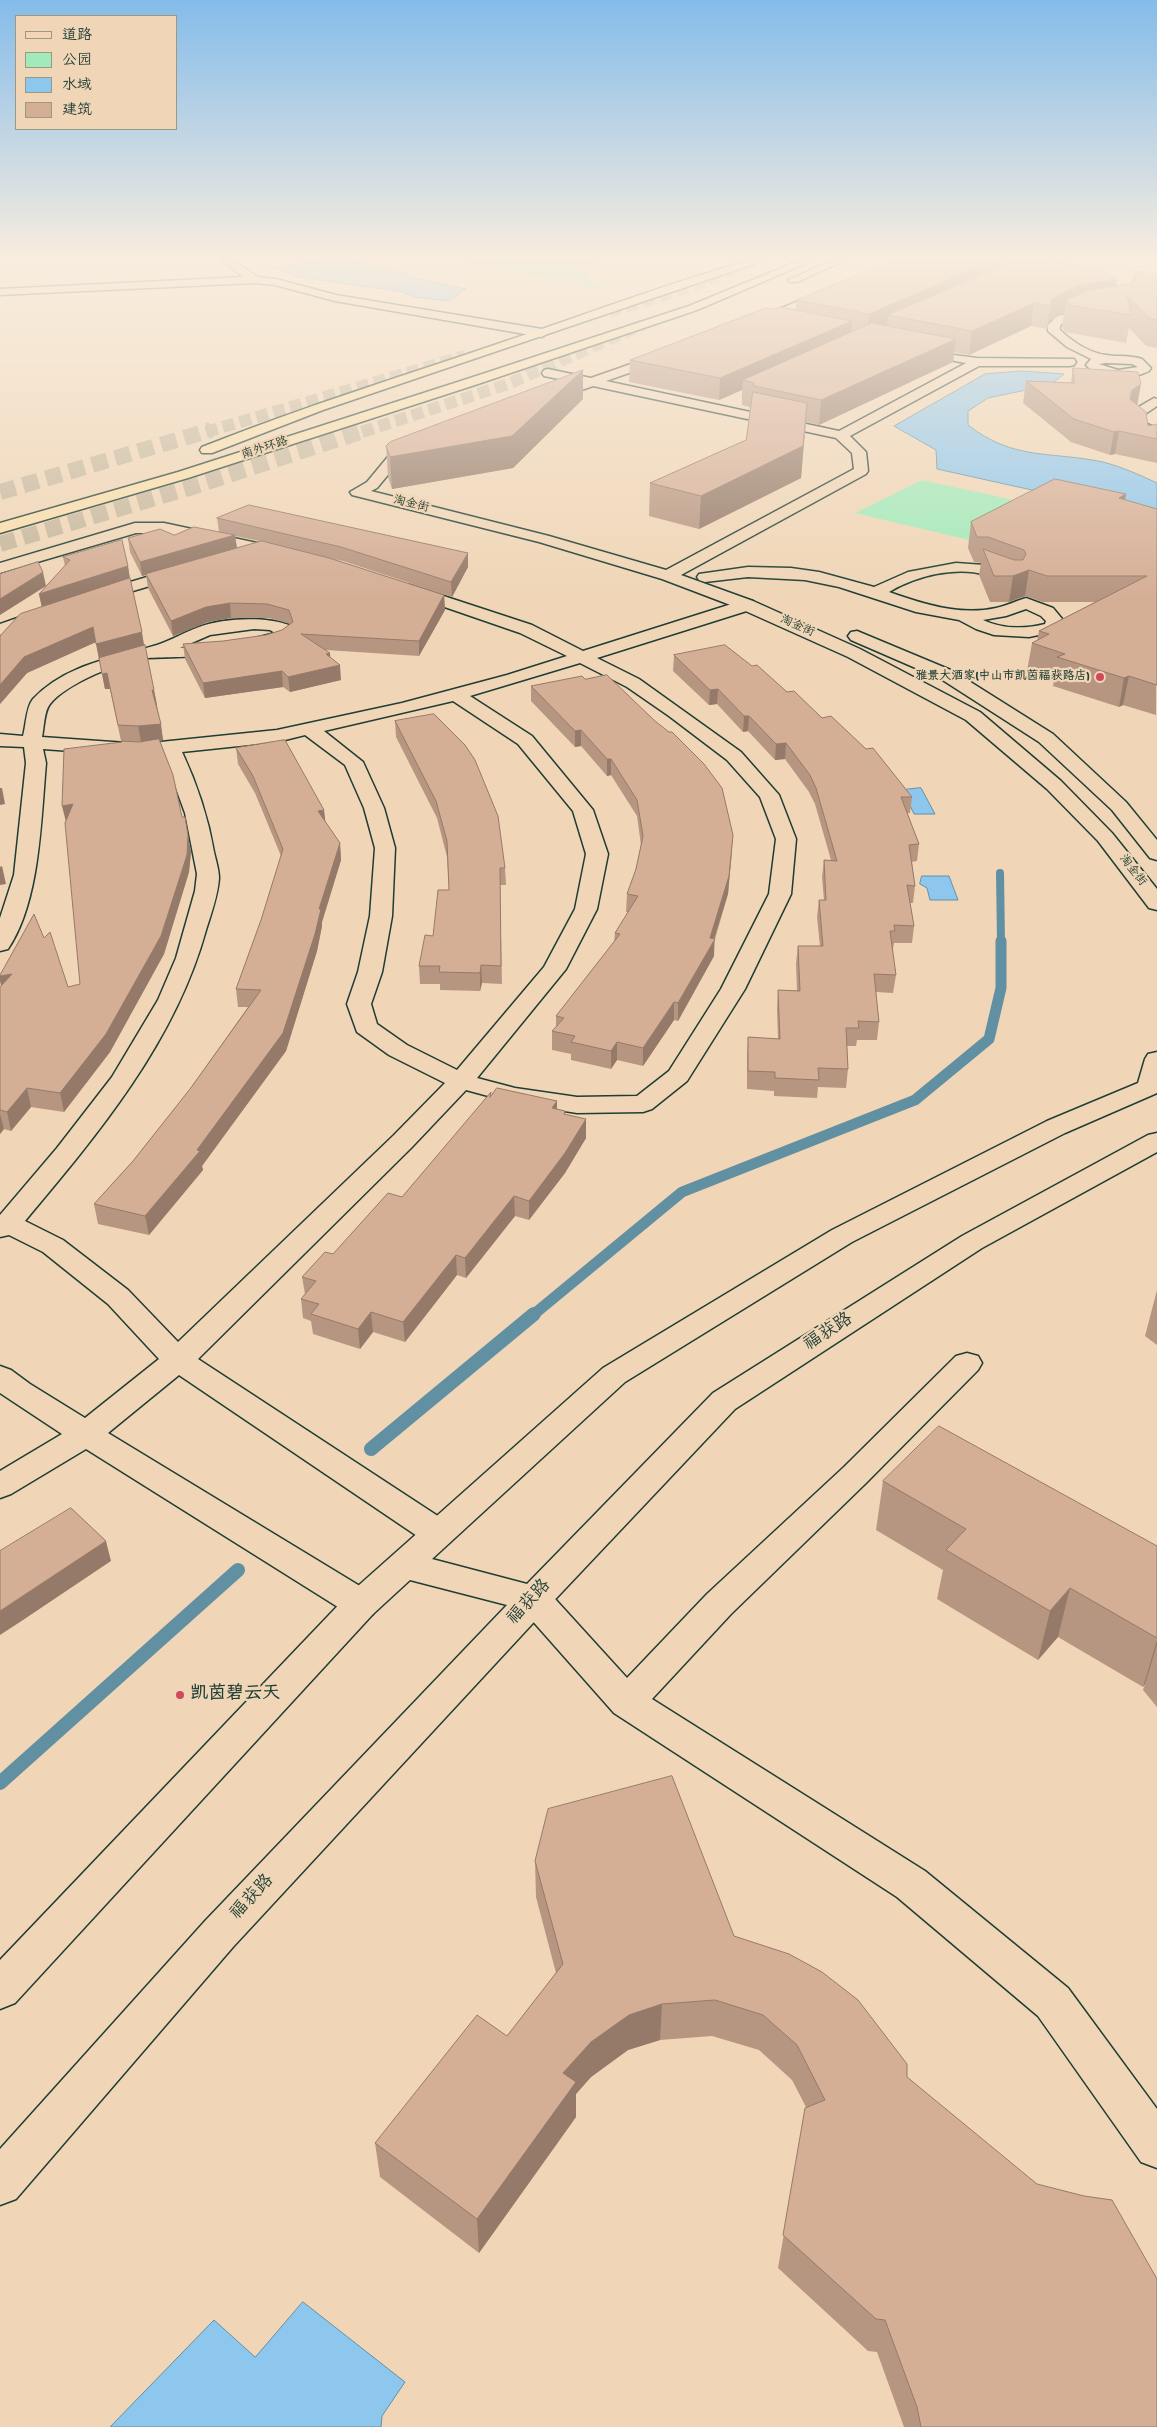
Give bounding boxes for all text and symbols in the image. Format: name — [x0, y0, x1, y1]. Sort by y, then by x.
legend — [15, 15, 178, 130]
text: 道路 — [62, 27, 92, 45]
text: 公园 — [62, 52, 92, 70]
text: 水域 — [62, 77, 92, 95]
text: 建筑 — [62, 102, 92, 120]
street label: 南外环路 — [240, 435, 290, 463]
street label: 淘金街 — [392, 494, 430, 516]
street label: 淘金街 — [778, 613, 816, 641]
place label: 雅景大酒家(中山市凯茵福获路店) — [915, 670, 1090, 684]
marker: 雅景大酒家(中山市凯茵福获路店) — [1094, 671, 1106, 683]
street label: 淘金街 — [1115, 852, 1149, 890]
street label: 福获路 — [800, 1309, 858, 1357]
street label: 福获路 — [504, 1576, 556, 1630]
place label: 凯茵碧云天 — [190, 1684, 280, 1706]
marker: 凯茵碧云天 — [174, 1689, 186, 1701]
street label: 福获路 — [227, 1871, 279, 1925]

